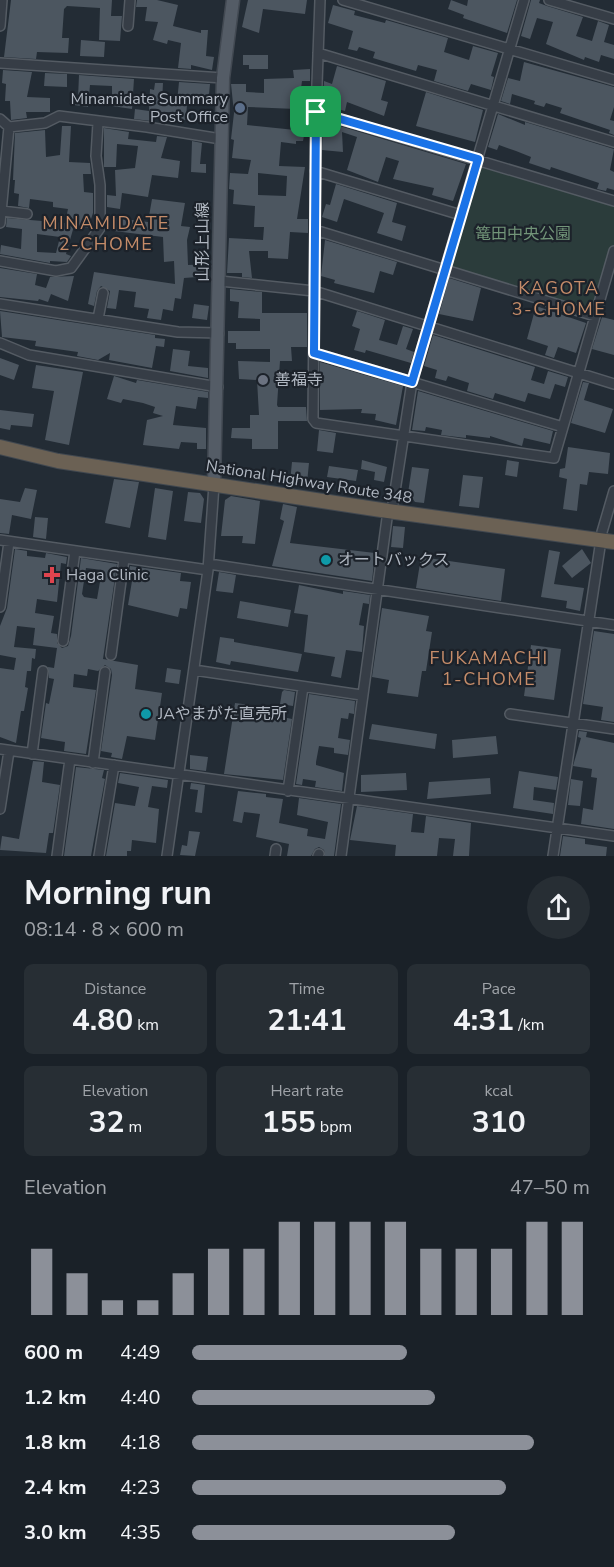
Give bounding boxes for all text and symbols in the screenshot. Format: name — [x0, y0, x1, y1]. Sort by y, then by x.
pin — [290, 86, 341, 137]
place label: Minamidate Summary Post Office — [71, 88, 229, 128]
icon: arrive — [299, 95, 332, 128]
marker: Minamidate Summary Post Office — [233, 101, 247, 115]
street label: 山形上山線 — [192, 202, 214, 282]
district label: MINAMIDATE 2-CHOME — [42, 211, 170, 256]
park label: 篭田中央公園 — [475, 223, 571, 245]
district label: KAGOTA 3-CHOME — [512, 276, 606, 321]
place label: 善福寺 — [275, 369, 323, 391]
marker: 善福寺 — [256, 373, 270, 387]
street label: National Highway Route 348 — [204, 455, 414, 509]
place label: オートバックス — [338, 549, 450, 571]
marker: オートバックス — [319, 553, 333, 567]
place label: Haga Clinic — [66, 564, 149, 586]
marker: Haga Clinic — [43, 566, 61, 584]
district label: FUKAMACHI 1-CHOME — [429, 646, 549, 691]
place label: JAやまがた直売所 — [157, 703, 287, 725]
marker: JAやまがた直売所 — [139, 707, 153, 721]
text: Morning run — [24, 871, 212, 916]
button: share — [527, 876, 590, 939]
text: 08:14 · 8 × 600 m — [24, 916, 184, 943]
text: Distance — [84, 978, 146, 1000]
text: Time — [289, 978, 325, 1000]
text: Pace — [482, 978, 516, 1000]
text: 4.80 — [72, 1000, 133, 1041]
text: 21:41 — [267, 1000, 347, 1041]
text: 4:31 — [453, 1000, 514, 1041]
text: km — [133, 1014, 159, 1036]
text: /km — [514, 1014, 545, 1036]
text: Elevation — [82, 1080, 148, 1102]
text: Heart rate — [270, 1080, 344, 1102]
text: kcal — [484, 1080, 513, 1102]
text: 32 — [88, 1102, 124, 1143]
text: 155 — [262, 1102, 316, 1143]
text: 310 — [472, 1102, 526, 1143]
text: m — [124, 1116, 142, 1138]
text: bpm — [316, 1116, 352, 1138]
text: Elevation — [24, 1174, 107, 1201]
text: 47–50 m — [510, 1174, 590, 1201]
text: 600 m — [24, 1339, 83, 1366]
text: 4:49 — [120, 1339, 161, 1366]
text: 1.2 km — [24, 1384, 87, 1411]
text: 4:40 — [120, 1384, 161, 1411]
text: 1.8 km — [24, 1429, 87, 1456]
text: 4:18 — [120, 1429, 161, 1456]
text: 2.4 km — [24, 1474, 87, 1501]
text: 4:23 — [120, 1474, 161, 1501]
text: 3.0 km — [24, 1519, 87, 1546]
text: 4:35 — [120, 1519, 161, 1546]

